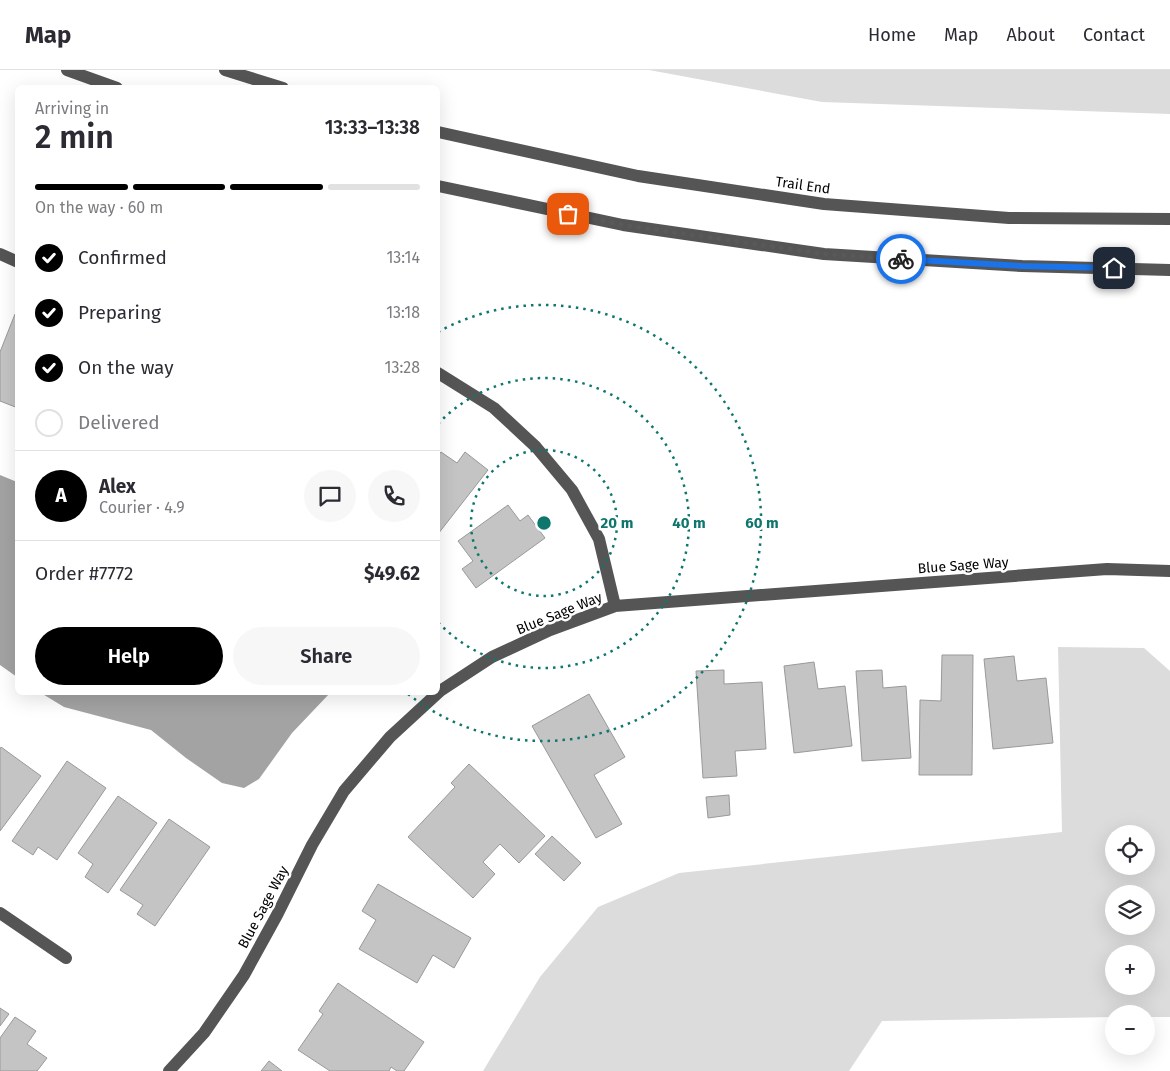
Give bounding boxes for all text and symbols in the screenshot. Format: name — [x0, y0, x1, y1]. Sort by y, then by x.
text: Map — [25, 21, 71, 49]
text: Home — [868, 24, 916, 46]
text: Map — [944, 24, 978, 46]
text: About — [1006, 24, 1055, 46]
text: Contact — [1083, 24, 1145, 46]
text: Arriving in — [35, 99, 109, 118]
text: 13:33–13:38 — [325, 116, 420, 139]
text: 2 min — [35, 118, 114, 156]
street label: Trail End — [774, 173, 831, 198]
pin — [547, 193, 589, 235]
text: On the way · 60 m — [35, 198, 163, 217]
icon: bag — [554, 200, 582, 228]
courier — [876, 234, 926, 284]
icon: check — [35, 244, 63, 272]
icon: bike — [887, 245, 915, 273]
text: Confirmed — [78, 246, 167, 269]
pin — [1093, 247, 1135, 289]
text: 13:14 — [386, 248, 420, 267]
icon: home — [1100, 254, 1128, 282]
icon: check — [35, 299, 63, 327]
text: Preparing — [78, 301, 161, 324]
text: 13:18 — [386, 303, 420, 322]
icon: check — [35, 354, 63, 382]
text: On the way — [78, 356, 174, 379]
text: 13:28 — [385, 358, 420, 377]
text: Delivered — [78, 411, 160, 434]
button: chat — [304, 470, 356, 522]
button: phone — [368, 470, 420, 522]
text: Alex — [99, 475, 136, 498]
text: A — [55, 484, 67, 507]
text: Courier · 4.9 — [99, 498, 185, 517]
centre of rings — [535, 514, 553, 532]
text: 20 m — [601, 514, 633, 532]
text: 40 m — [672, 514, 706, 532]
text: 60 m — [745, 514, 779, 532]
street label: Blue Sage Way — [917, 554, 1009, 577]
text: Order #7772 — [35, 562, 133, 585]
text: $49.62 — [364, 562, 420, 585]
street label: Blue Sage Way — [514, 588, 605, 638]
button: Help — [35, 627, 223, 685]
button: Share — [233, 627, 420, 685]
map controls — [1105, 825, 1155, 1055]
button: locate — [1105, 825, 1155, 875]
street label: Blue Sage Way — [235, 863, 292, 951]
button: layers — [1105, 885, 1155, 935]
button: + — [1105, 945, 1155, 995]
button: − — [1105, 1005, 1155, 1055]

